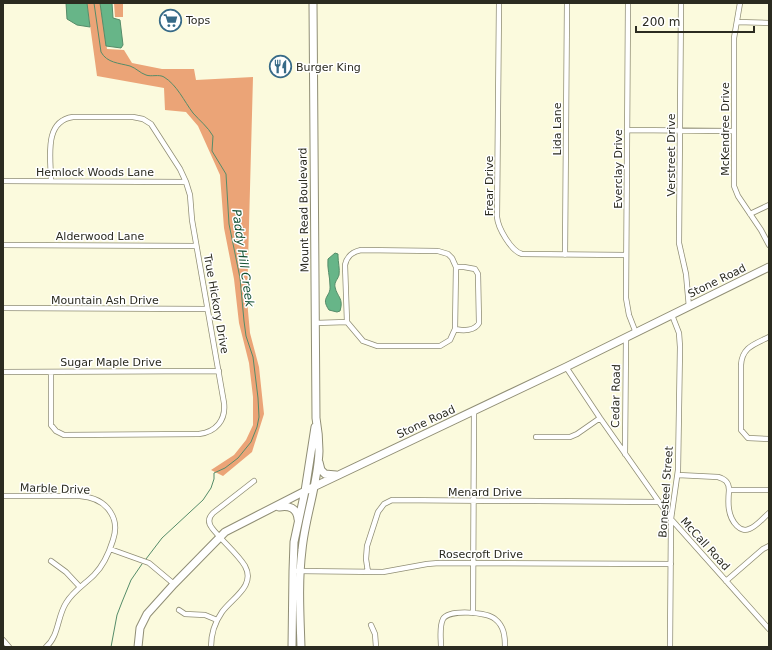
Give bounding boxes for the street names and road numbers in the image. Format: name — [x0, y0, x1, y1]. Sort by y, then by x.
street label: McKendree Drive — [719, 82, 732, 176]
street label: Lida Lane — [551, 102, 564, 156]
street label: Verstreet Drive — [665, 113, 678, 196]
street label: Everclay Drive — [612, 129, 625, 209]
street label: Mount Read Boulevard — [296, 148, 312, 272]
street label: Frear Drive — [483, 155, 496, 216]
street label: Hemlock Woods Lane — [36, 166, 154, 179]
street label: Alderwood Lane — [56, 230, 144, 243]
street label: True Hickory Drive — [201, 252, 231, 355]
street label: Stone Road — [686, 261, 748, 301]
street label: Mountain Ash Drive — [51, 294, 159, 307]
street label: Sugar Maple Drive — [60, 356, 162, 369]
street label: Cedar Road — [609, 364, 623, 428]
street label: Stone Road — [395, 403, 457, 441]
street label: Bonesteel Street — [656, 445, 676, 538]
street label: Marble Drive — [20, 481, 91, 497]
street label: Menard Drive — [448, 486, 522, 499]
street label: McCall Road — [678, 515, 732, 573]
street label: Rosecroft Drive — [439, 548, 523, 561]

